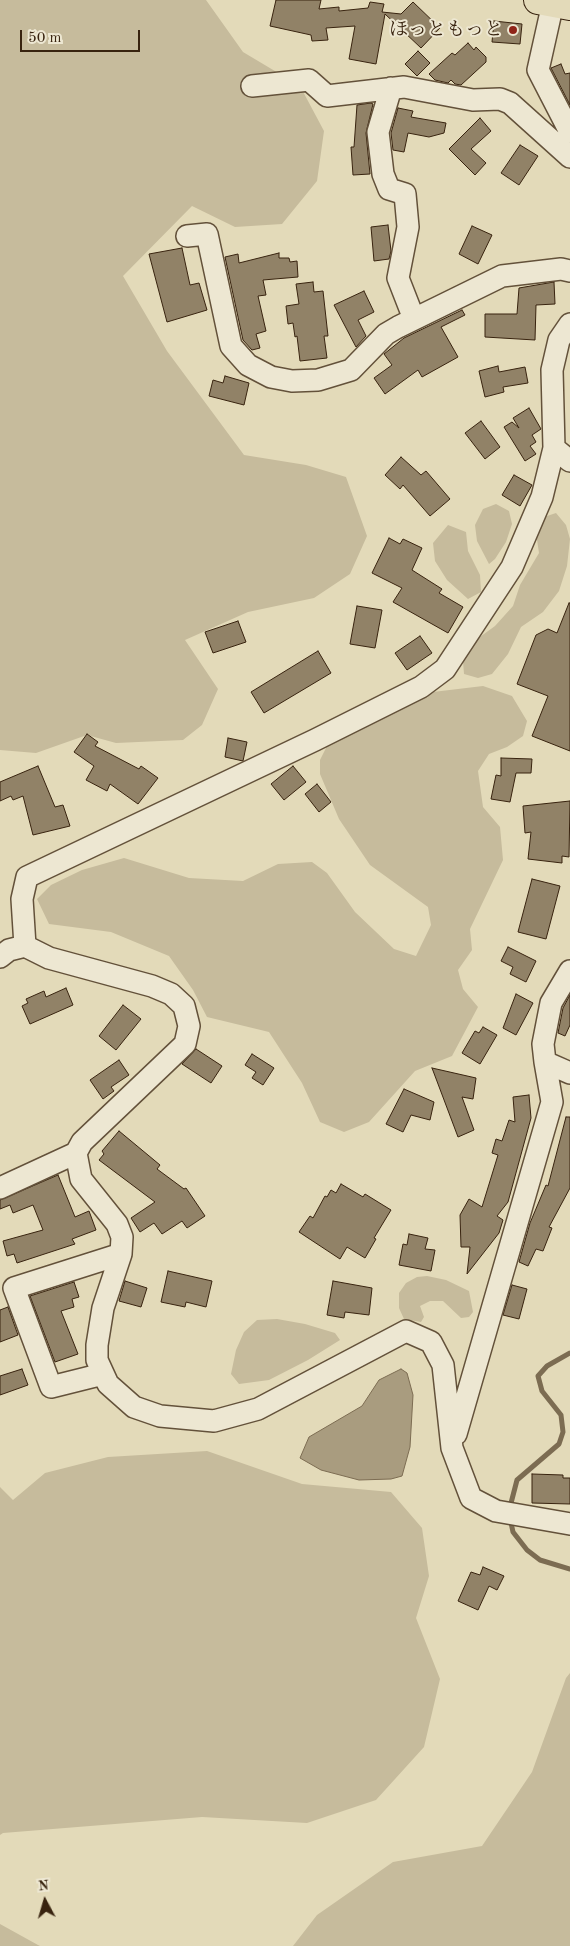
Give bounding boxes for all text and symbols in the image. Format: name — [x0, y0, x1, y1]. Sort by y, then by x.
place label: ほっともっと — [389, 19, 503, 41]
scale bar — [22, 20, 142, 52]
marker: ほっともっと — [507, 24, 519, 36]
text: 50 m — [28, 31, 62, 46]
north arrow — [20, 1876, 70, 1926]
text: N — [37, 1879, 49, 1894]

